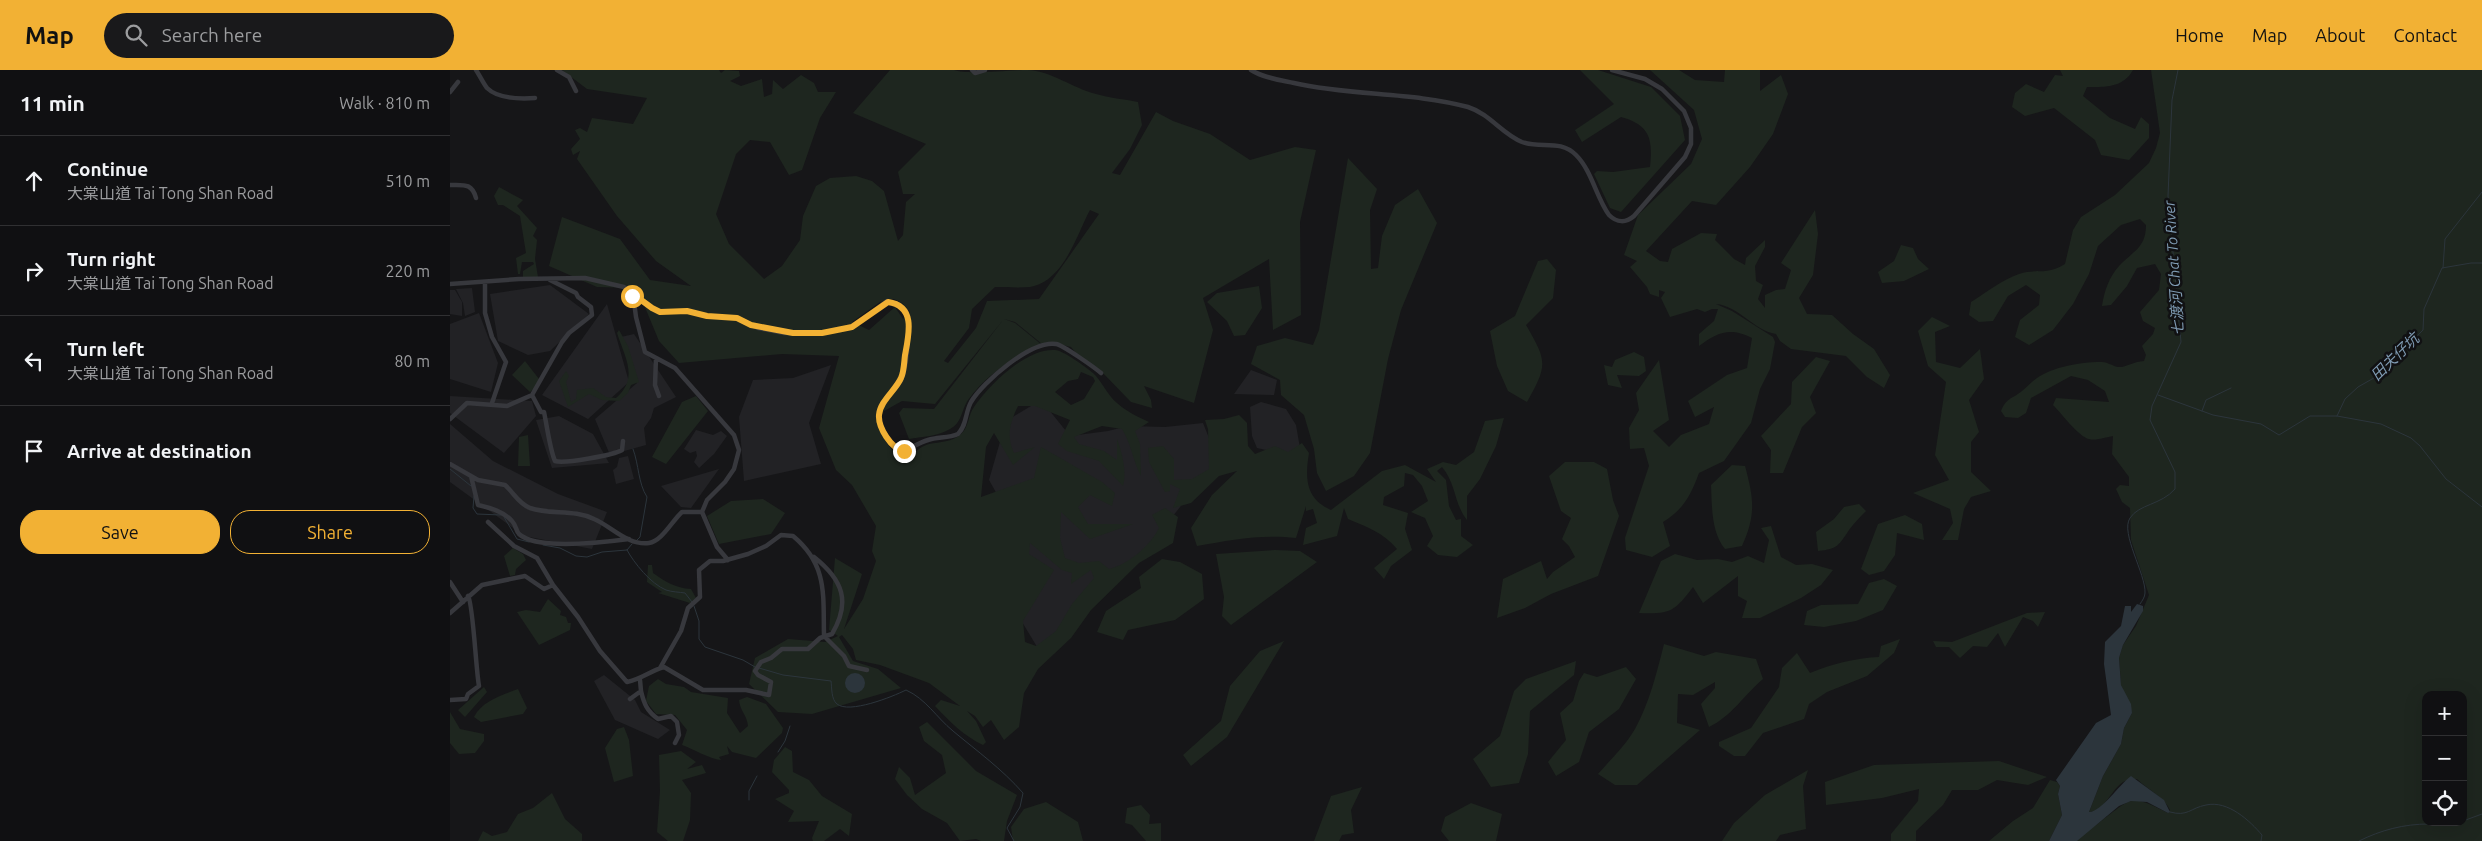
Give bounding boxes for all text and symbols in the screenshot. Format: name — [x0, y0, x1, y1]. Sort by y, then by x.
search box — [104, 13, 454, 58]
icon: search — [122, 21, 150, 49]
text: Map — [25, 22, 74, 49]
text: Search here — [162, 24, 262, 46]
text: Home — [2175, 25, 2224, 45]
text: Map — [2252, 25, 2287, 45]
text: About — [2315, 25, 2365, 45]
text: Contact — [2393, 25, 2457, 45]
text: 11 min — [20, 91, 85, 115]
text: Walk · 810 m — [339, 94, 430, 112]
text: Continue — [67, 158, 148, 180]
icon: ahead — [20, 167, 48, 195]
text: 510 m — [385, 172, 430, 190]
text: 大棠山道 Tai Tong Shan Road — [67, 184, 274, 202]
water label: 七渡河 Chat To River — [2160, 198, 2187, 336]
text: Turn right — [67, 248, 155, 270]
icon: right — [20, 257, 48, 285]
text: 220 m — [385, 262, 430, 280]
text: 大棠山道 Tai Tong Shan Road — [67, 274, 274, 292]
route start — [621, 285, 644, 308]
water label: 田夫仔坑 — [2367, 328, 2424, 384]
text: Turn left — [67, 338, 145, 360]
icon: left — [20, 347, 48, 375]
text: 80 m — [394, 352, 430, 370]
text: 大棠山道 Tai Tong Shan Road — [67, 364, 274, 382]
icon: arrive — [20, 437, 48, 465]
text: Arrive at destination — [67, 440, 252, 462]
route end — [893, 440, 916, 463]
button: Save — [20, 510, 220, 554]
button: Share — [230, 510, 430, 554]
map controls — [2422, 691, 2467, 826]
button: + — [2422, 691, 2467, 736]
button: − — [2422, 736, 2467, 781]
button: locate — [2422, 781, 2467, 826]

